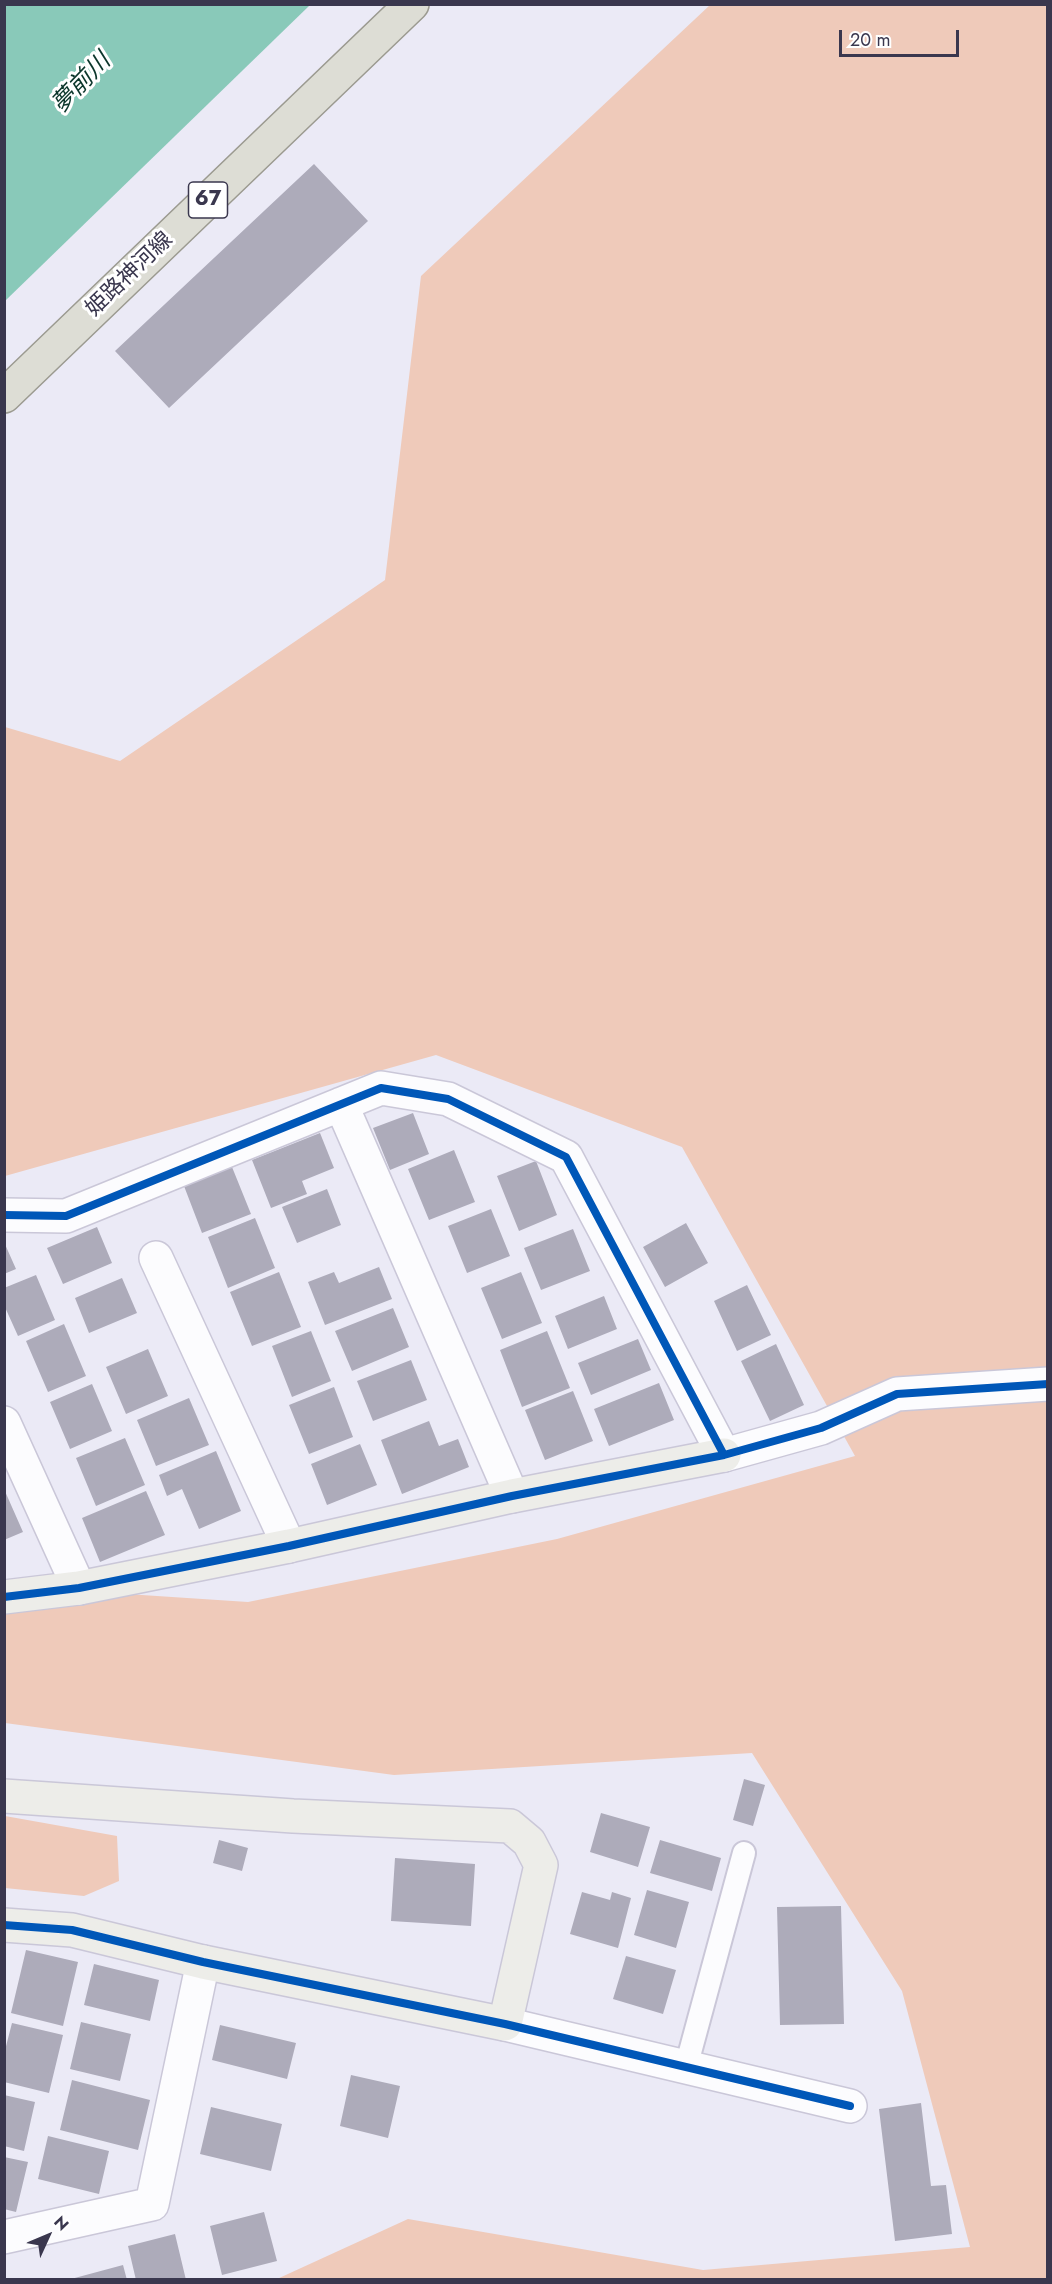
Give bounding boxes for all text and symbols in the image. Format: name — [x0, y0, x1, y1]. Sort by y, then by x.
scale bar — [842, 18, 962, 56]
text: 20 m — [850, 27, 890, 53]
water label: 夢前川 — [47, 48, 117, 120]
road number: 67 — [188, 182, 228, 218]
street label: 姫路神河線 — [81, 227, 179, 323]
north arrow — [18, 2206, 78, 2266]
text: N — [49, 2211, 74, 2236]

